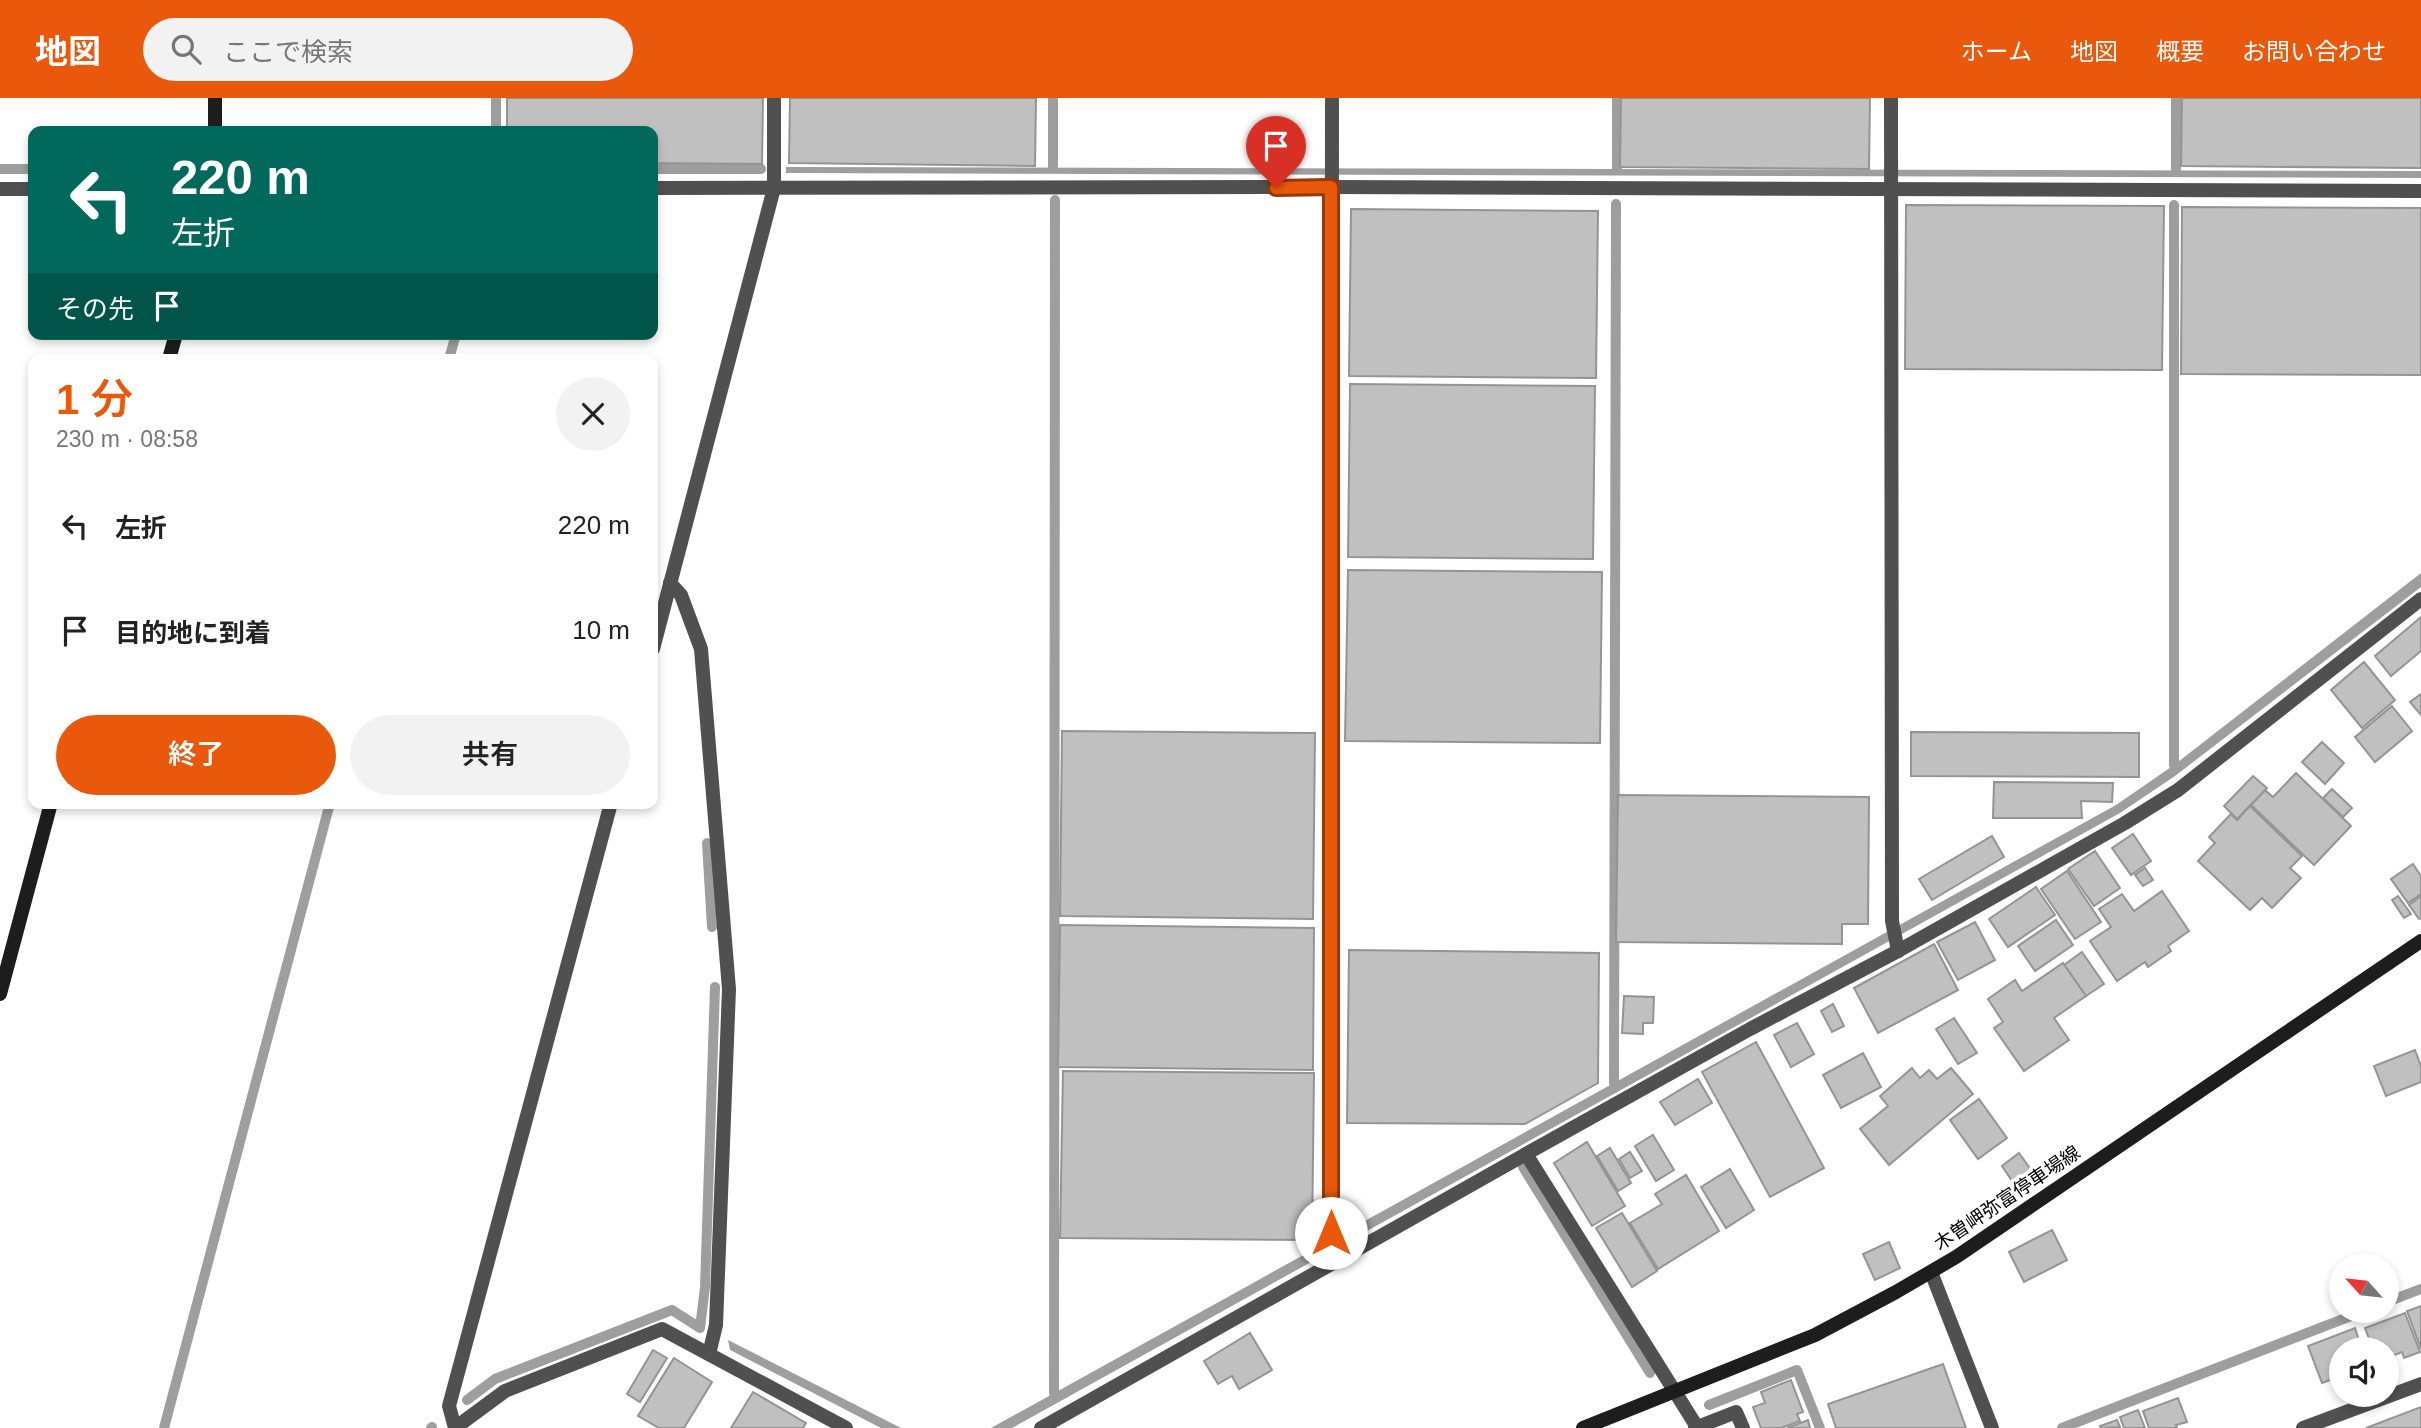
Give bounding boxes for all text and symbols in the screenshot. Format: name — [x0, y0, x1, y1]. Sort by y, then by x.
search box — [143, 18, 633, 81]
icon: search — [167, 30, 205, 68]
text: 地図 — [35, 33, 101, 70]
text: ここで検索 — [223, 37, 353, 67]
text: ホーム — [1961, 38, 2032, 65]
text: 地図 — [2070, 38, 2118, 65]
text: 概要 — [2156, 38, 2204, 65]
text: お問い合わせ — [2242, 38, 2386, 65]
pin — [1246, 116, 1306, 188]
icon: arrive — [1257, 127, 1295, 165]
text: 220 m — [171, 150, 310, 204]
icon: left — [56, 154, 147, 245]
text: 左折 — [171, 215, 235, 251]
icon: arrive — [148, 287, 186, 325]
text: その先 — [56, 294, 134, 324]
text: 1 分 — [56, 376, 133, 423]
button: close — [556, 377, 630, 451]
text: 230 m · 08:58 — [56, 426, 198, 452]
icon: left — [56, 507, 94, 545]
text: 220 m — [558, 510, 630, 540]
text: 左折 — [115, 513, 167, 543]
icon: arrive — [56, 612, 94, 650]
text: 10 m — [572, 615, 630, 645]
text: 目的地に到着 — [115, 618, 271, 648]
button: 終了 — [56, 715, 336, 795]
button: 共有 — [350, 715, 630, 795]
street label: 木曽岬弥富停車場線 — [1930, 1141, 2084, 1255]
position arrow — [1294, 1196, 1368, 1270]
north arrow — [2329, 1253, 2399, 1323]
map controls — [2329, 1253, 2399, 1407]
button: sound — [2329, 1337, 2399, 1407]

